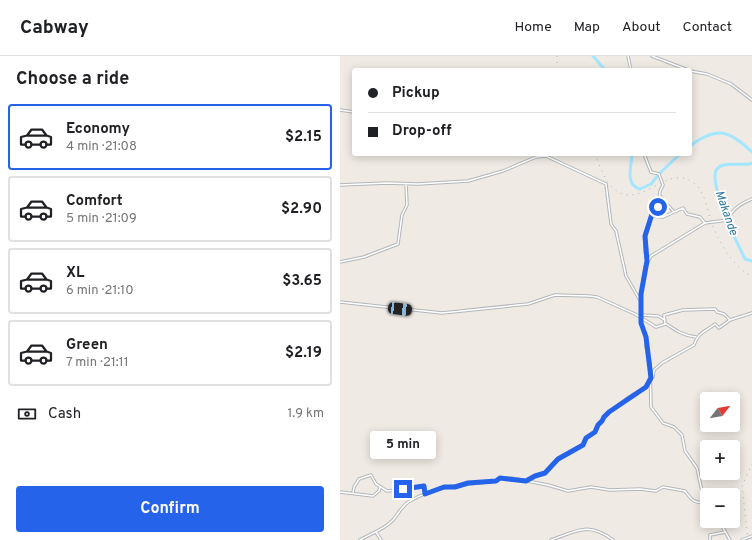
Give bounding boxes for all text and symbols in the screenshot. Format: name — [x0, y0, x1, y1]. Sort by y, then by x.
text: Cabway — [20, 16, 89, 40]
text: Home — [515, 19, 552, 36]
text: Map — [574, 19, 600, 36]
text: About — [622, 19, 661, 36]
text: Contact — [683, 19, 732, 36]
text: Choose a ride — [16, 68, 129, 91]
text: Pickup — [392, 84, 440, 103]
icon: car — [18, 119, 54, 155]
text: Economy — [66, 120, 130, 139]
text: Drop-off — [392, 122, 452, 141]
text: $2.15 — [285, 128, 322, 147]
text: 4 min · 21:08 — [66, 139, 137, 155]
water label: Makande — [711, 188, 741, 238]
icon: car — [18, 191, 54, 227]
text: Comfort — [66, 192, 123, 211]
route start — [649, 198, 667, 216]
text: $2.90 — [281, 200, 322, 219]
text: 5 min · 21:09 — [66, 211, 137, 227]
icon: car — [18, 263, 54, 299]
text: XL — [66, 264, 84, 283]
text: $3.65 — [282, 272, 322, 291]
text: 6 min · 21:10 — [66, 283, 133, 299]
car — [387, 302, 413, 316]
icon: car — [18, 335, 54, 371]
text: Green — [66, 336, 108, 355]
text: $2.19 — [285, 344, 322, 363]
text: 7 min · 21:11 — [66, 355, 129, 371]
north arrow — [700, 392, 740, 432]
map controls — [700, 392, 740, 528]
icon: cash — [16, 403, 38, 425]
text: Cash — [48, 405, 81, 424]
text: 1.9 km — [287, 406, 324, 422]
callout: 5 min — [370, 431, 436, 459]
text: 5 min — [386, 437, 420, 453]
button: + — [700, 440, 740, 480]
route end — [394, 480, 412, 498]
button: Confirm — [16, 486, 324, 532]
button: − — [700, 488, 740, 528]

